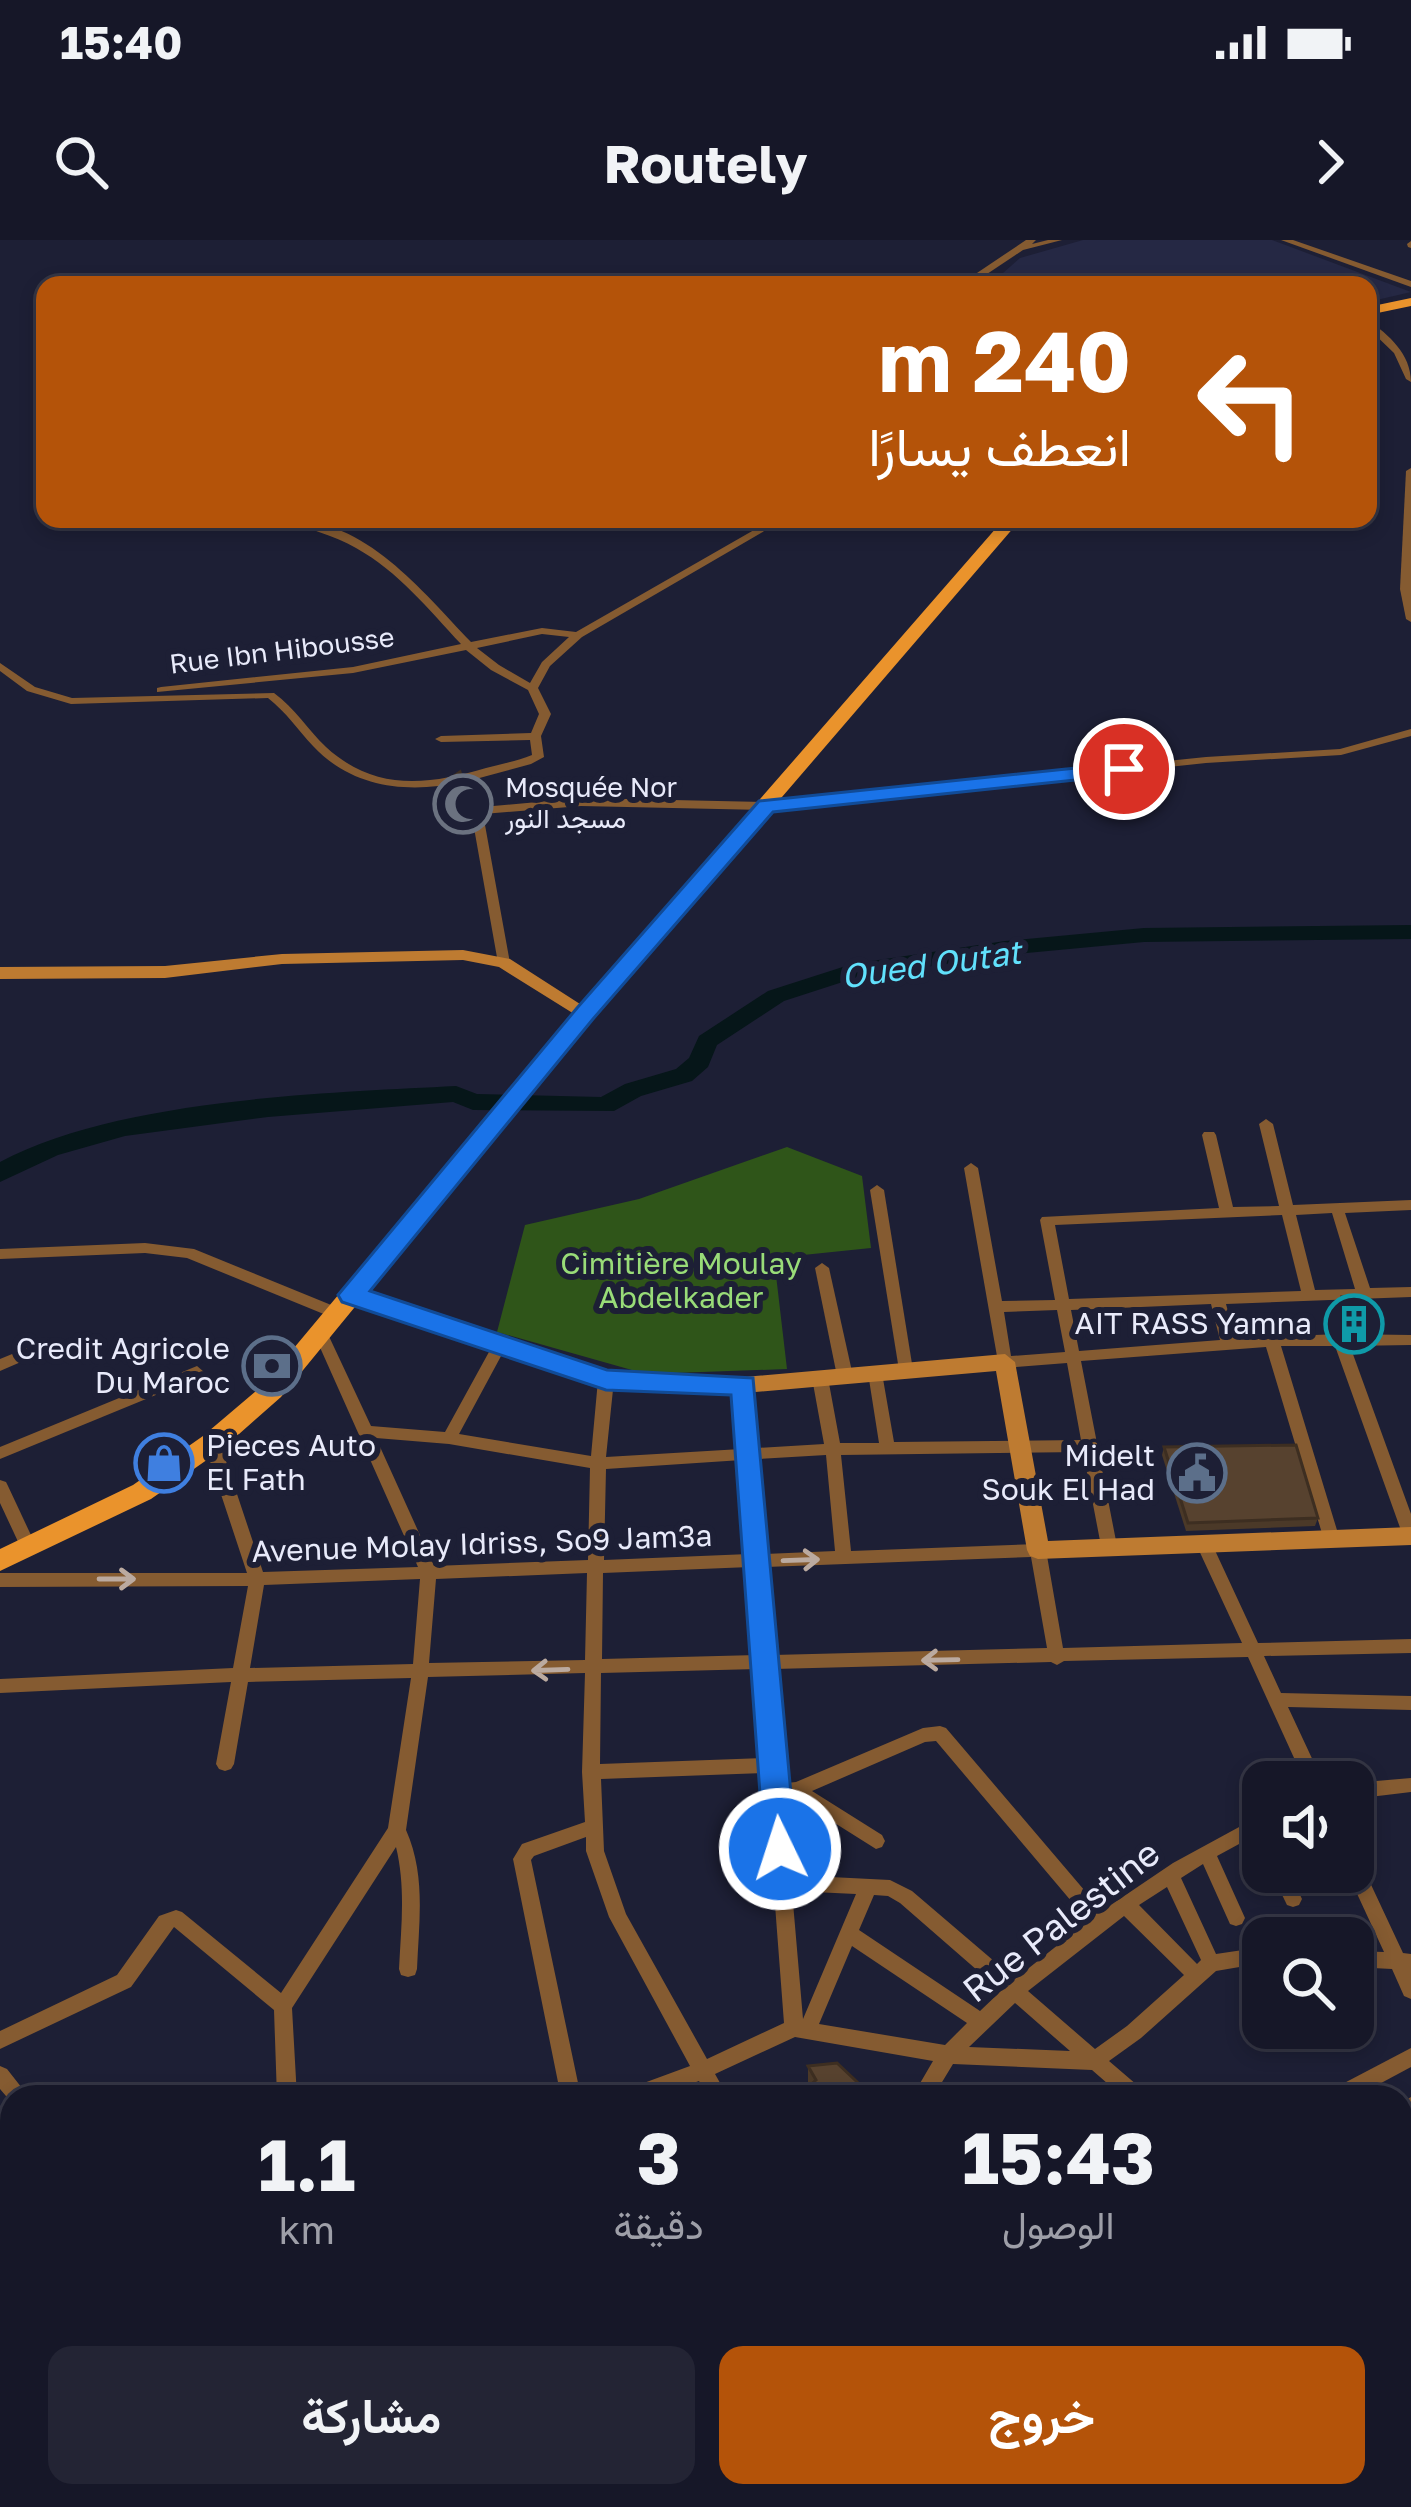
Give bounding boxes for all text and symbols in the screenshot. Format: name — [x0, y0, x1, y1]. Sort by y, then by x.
text: 15:40 — [60, 15, 182, 69]
icon: search — [48, 129, 114, 195]
icon: forward — [1297, 129, 1363, 195]
text: Routely — [603, 130, 808, 195]
text: 240 m — [878, 310, 1131, 410]
icon: left — [1173, 324, 1329, 480]
text: انعطف يسارًا — [868, 413, 1131, 478]
street label: Rue Ibn Hibousse — [168, 620, 396, 680]
pin — [1073, 718, 1175, 820]
icon: arrive — [1091, 736, 1157, 802]
place label: Mosquée Nor مسجد النور — [504, 771, 677, 836]
mosque icon: Mosquée Nor مسجد النور — [432, 773, 494, 835]
water label: Oued Outat — [839, 931, 1026, 995]
park label: Cimitière Moulay Abdelkader — [560, 1245, 802, 1315]
building icon: AIT RASS Yamna — [1323, 1293, 1385, 1355]
place label: AIT RASS Yamna — [1075, 1305, 1312, 1341]
place label: Credit Agricole Du Maroc — [16, 1330, 230, 1400]
bank icon: Credit Agricole Du Maroc — [241, 1335, 303, 1397]
place label: Pieces Auto El Fath — [206, 1427, 376, 1497]
shop icon: Pieces Auto El Fath — [133, 1432, 195, 1494]
place label: Midelt Souk El Had — [982, 1437, 1155, 1507]
public building icon: Midelt Souk El Had — [1166, 1442, 1228, 1504]
street label: Avenue Molay Idriss, So9 Jam3a — [251, 1517, 713, 1569]
one-way arrow — [781, 1548, 820, 1571]
one-way arrow — [97, 1568, 136, 1591]
one-way arrow — [921, 1648, 960, 1671]
one-way arrow — [531, 1659, 570, 1682]
map controls — [1242, 1761, 1374, 2049]
button: sound — [1242, 1761, 1374, 1893]
position arrow — [717, 1786, 843, 1912]
street label: Rue Palestine — [954, 1831, 1167, 2011]
button: search — [1242, 1917, 1374, 2049]
text: 3 — [637, 2113, 681, 2200]
text: 15:43 — [962, 2113, 1155, 2200]
text: 1.1 — [258, 2120, 355, 2207]
text: دقيقة — [613, 2201, 704, 2248]
text: الوصول — [1002, 2201, 1115, 2248]
text: km — [278, 2206, 335, 2253]
button: مشاركة — [48, 2346, 695, 2484]
button: خروج — [719, 2346, 1365, 2484]

